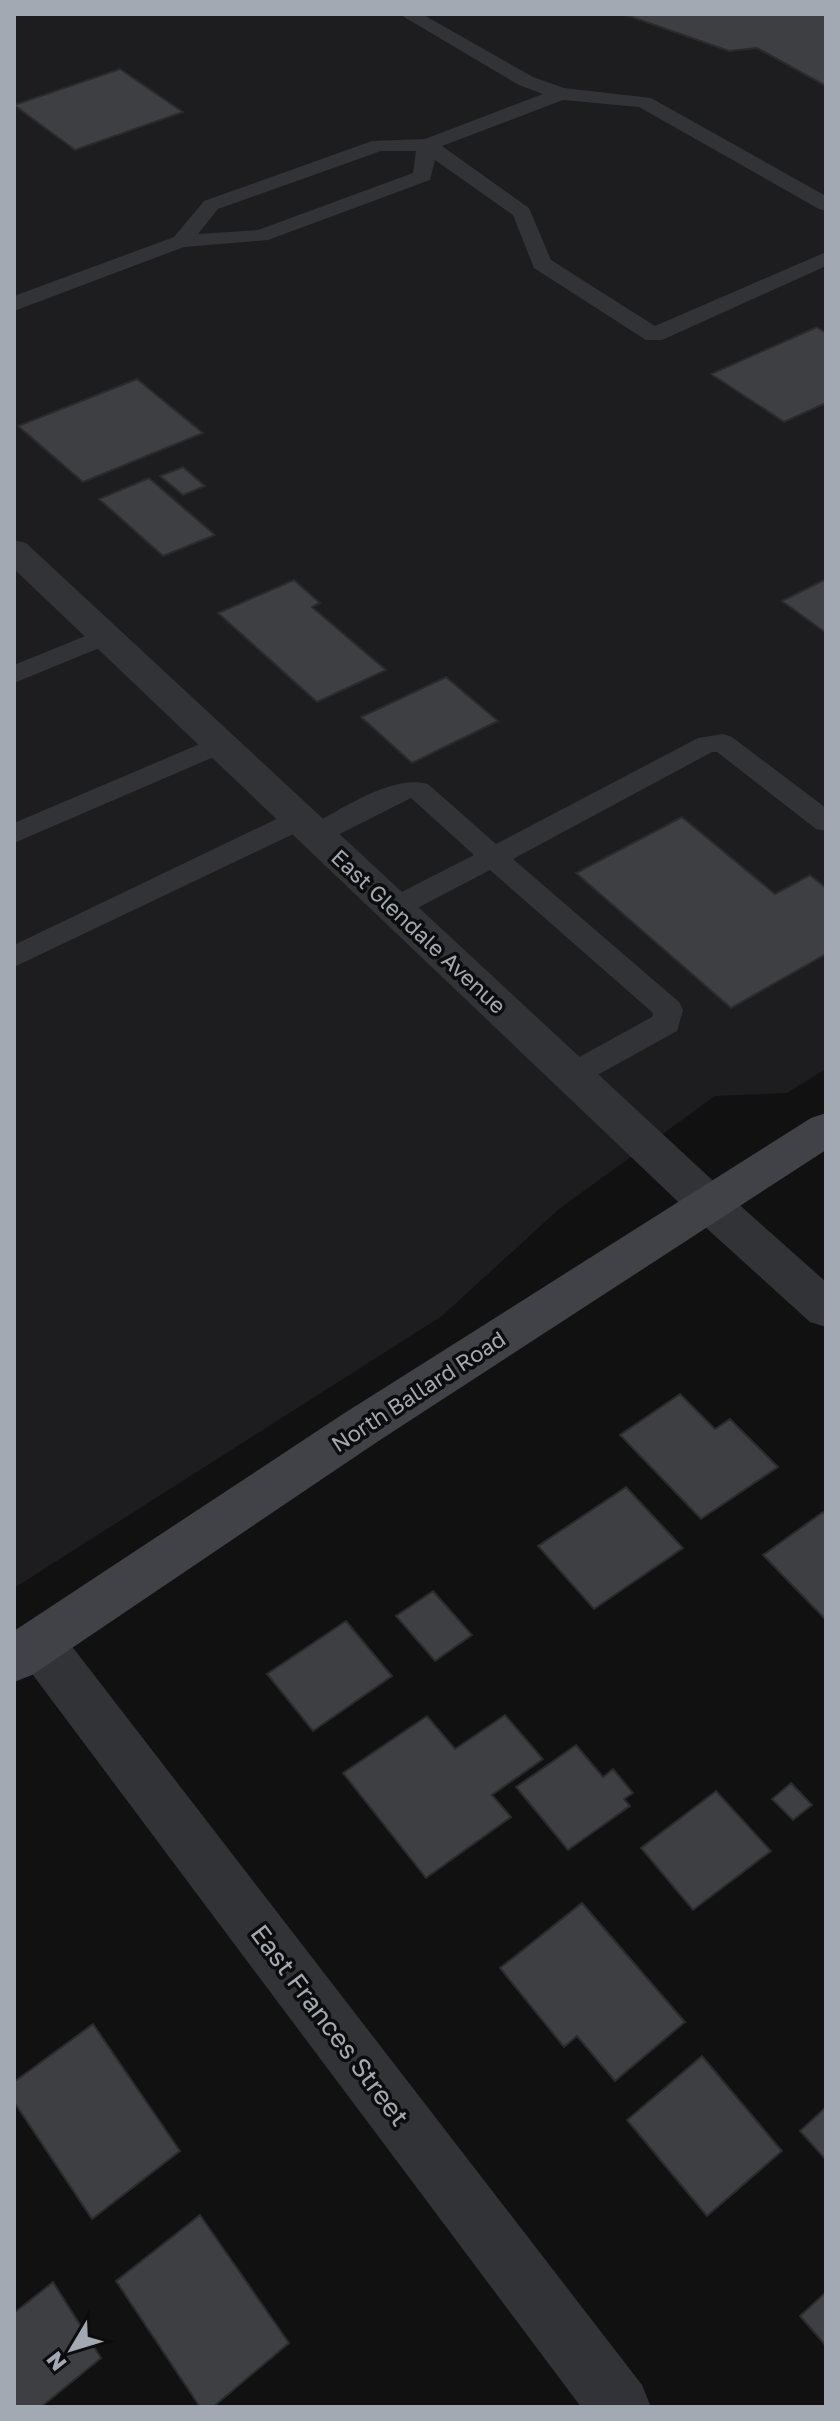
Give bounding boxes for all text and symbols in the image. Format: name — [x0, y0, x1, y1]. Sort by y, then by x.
street label: East Glendale Avenue — [326, 843, 512, 1019]
street label: North Ballard Road — [326, 1325, 510, 1457]
street label: East Frances Street — [244, 1918, 416, 2132]
north arrow — [32, 2309, 112, 2389]
text: N — [40, 2347, 72, 2377]

